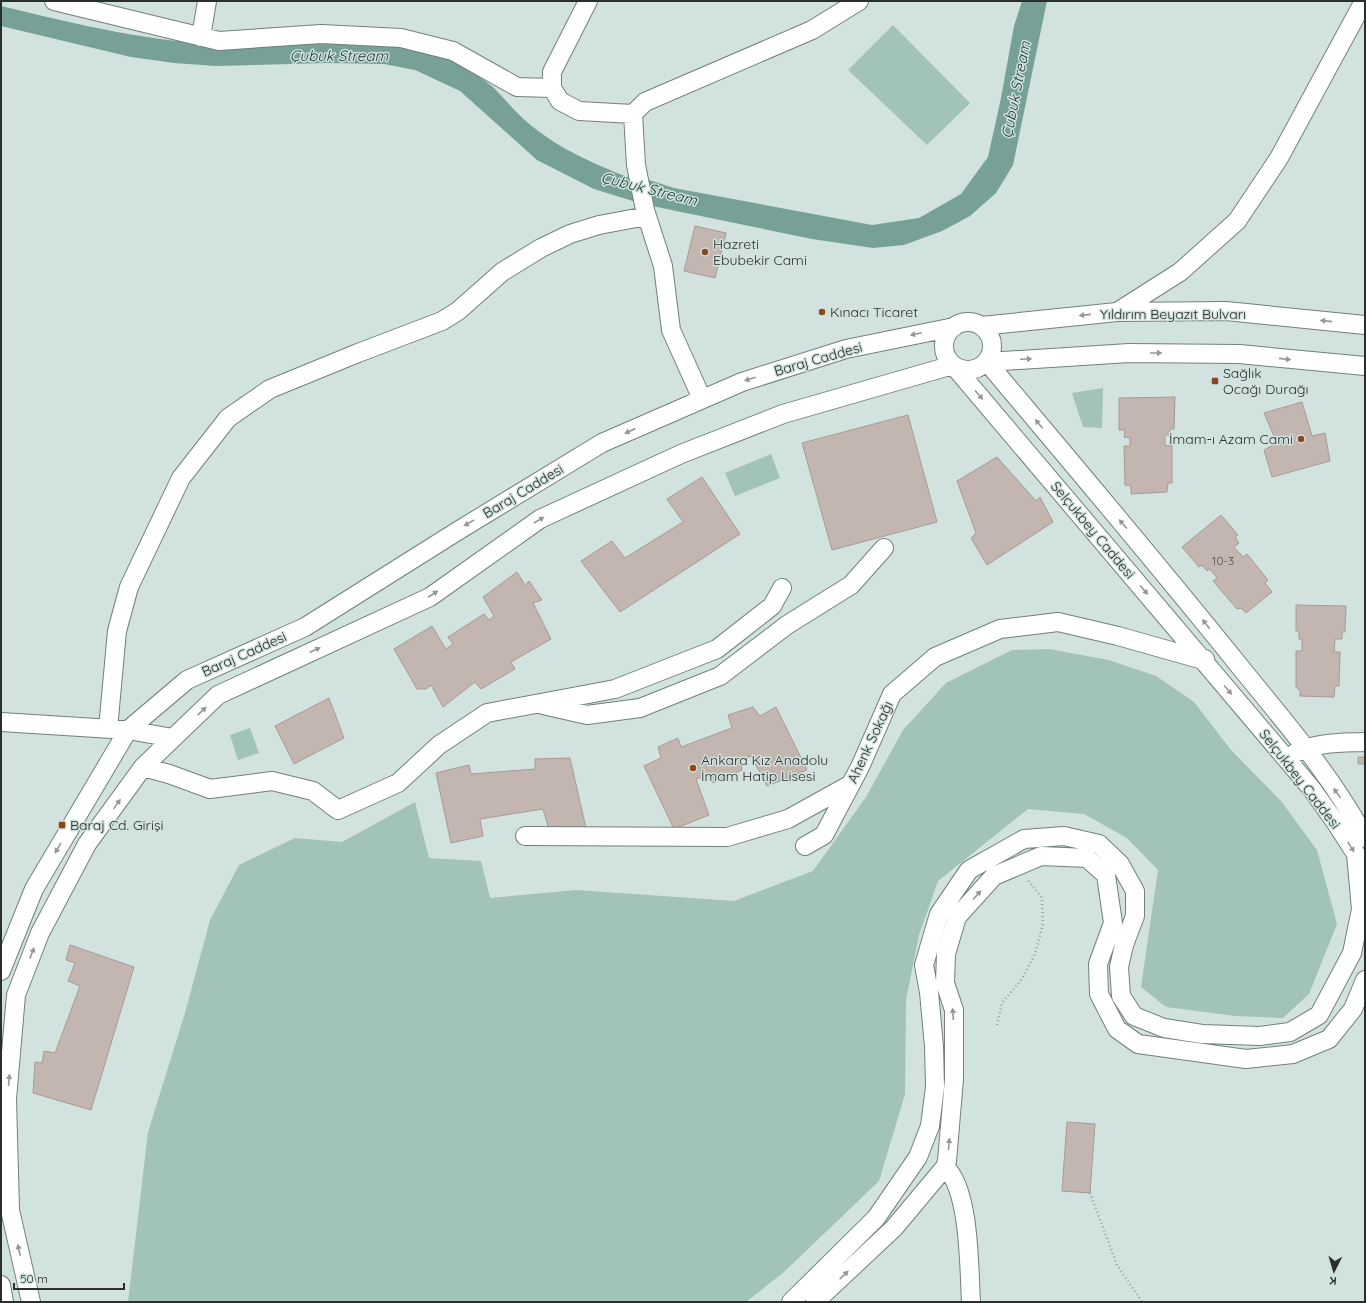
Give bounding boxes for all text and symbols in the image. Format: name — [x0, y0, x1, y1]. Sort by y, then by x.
water label: Çubuk Stream — [997, 40, 1034, 140]
water label: Çubuk Stream — [290, 46, 388, 65]
water label: Çubuk Stream — [599, 167, 699, 210]
place label: Hazreti Ebubekir Cami — [713, 235, 807, 269]
marker: Hazreti Ebubekir Cami — [700, 247, 710, 257]
place label: Kınacı Ticaret — [830, 303, 918, 321]
street label: Yıldırım Beyazıt Bulvarı — [1100, 305, 1246, 323]
marker: Kınacı Ticaret — [817, 307, 827, 317]
one-way arrow — [1079, 312, 1091, 318]
one-way arrow — [1320, 318, 1332, 325]
one-way arrow — [909, 332, 922, 338]
street label: Baraj Caddesi — [772, 338, 864, 380]
one-way arrow — [1150, 350, 1163, 356]
one-way arrow — [1279, 355, 1292, 362]
one-way arrow — [1020, 356, 1032, 363]
place label: Sağlık Ocağı Durağı — [1223, 364, 1309, 398]
marker: Sağlık Ocağı Durağı — [1210, 376, 1220, 386]
one-way arrow — [743, 377, 755, 383]
one-way arrow — [974, 390, 983, 400]
one-way arrow — [1035, 419, 1044, 430]
one-way arrow — [624, 428, 636, 434]
place label: İmam-ı Azam Cami — [1169, 430, 1293, 448]
marker: İmam-ı Azam Cami — [1296, 434, 1306, 444]
street label: Baraj Caddesi — [479, 460, 567, 522]
street label: Selçukbey Caddesi — [1047, 478, 1139, 582]
one-way arrow — [533, 517, 545, 524]
one-way arrow — [1118, 519, 1127, 530]
one-way arrow — [463, 520, 475, 527]
house number: 10-3 — [1212, 553, 1234, 568]
one-way arrow — [1139, 586, 1148, 595]
one-way arrow — [427, 591, 439, 598]
one-way arrow — [1201, 619, 1210, 630]
street label: Baraj Caddesi — [199, 627, 289, 681]
one-way arrow — [310, 647, 321, 653]
one-way arrow — [1223, 685, 1232, 694]
street label: Ahenk Sokağı — [843, 698, 897, 786]
one-way arrow — [197, 706, 207, 716]
street label: Selçukbey Caddesi — [1255, 725, 1345, 833]
place label: Ankara Kız Anadolu İmam Hatip Lisesi — [701, 751, 828, 785]
marker: Ankara Kız Anadolu İmam Hatip Lisesi — [688, 763, 698, 773]
one-way arrow — [1333, 787, 1341, 798]
one-way arrow — [112, 798, 121, 809]
place label: Baraj Cd. Girişi — [70, 816, 164, 834]
marker: Baraj Cd. Girişi — [57, 820, 67, 830]
one-way arrow — [1348, 841, 1355, 853]
one-way arrow — [54, 842, 61, 854]
one-way arrow — [972, 890, 981, 899]
one-way arrow — [30, 946, 36, 958]
one-way arrow — [950, 1008, 957, 1020]
one-way arrow — [5, 1074, 12, 1086]
one-way arrow — [945, 1138, 952, 1150]
one-way arrow — [16, 1244, 22, 1256]
north arrow — [1314, 1251, 1354, 1291]
scale bar — [14, 1265, 124, 1291]
one-way arrow — [839, 1270, 849, 1280]
text: 50 m — [20, 1271, 48, 1286]
text: K — [1329, 1274, 1337, 1288]

